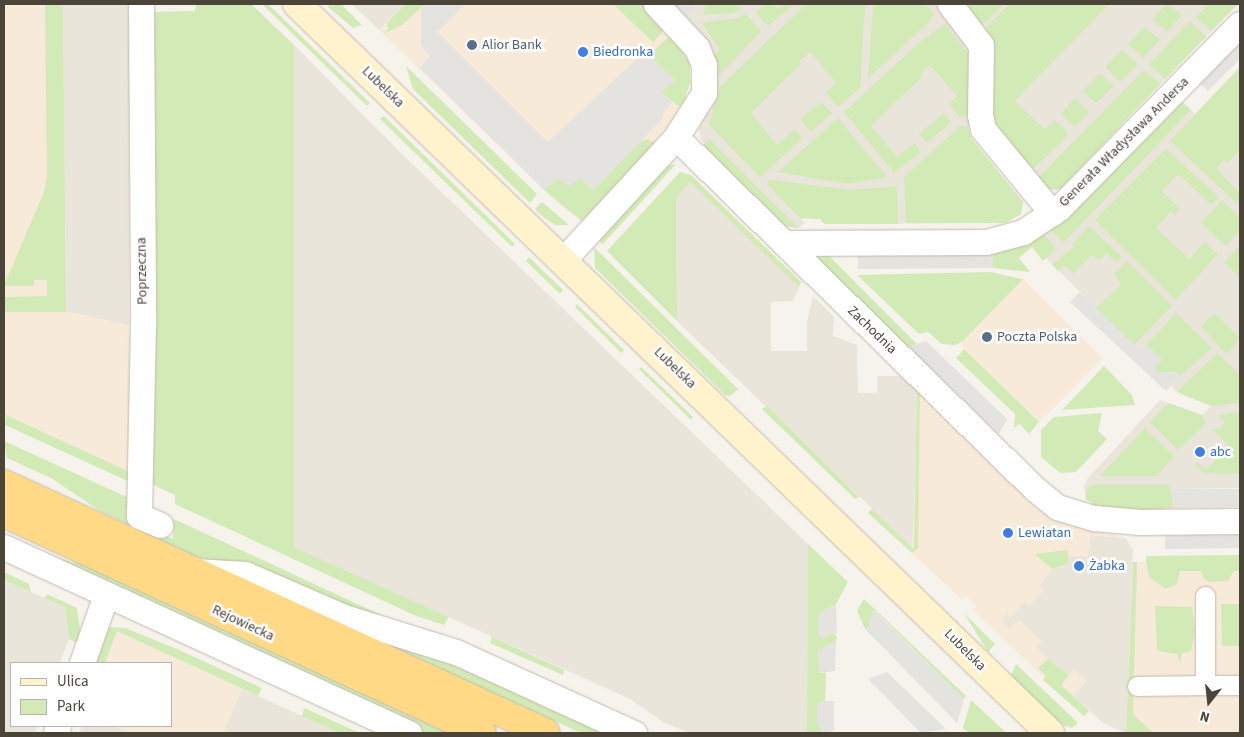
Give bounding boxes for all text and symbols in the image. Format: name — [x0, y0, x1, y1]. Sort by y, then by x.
place label: Alior Bank — [482, 37, 542, 53]
marker: Alior Bank — [466, 39, 478, 51]
place label: Biedronka — [593, 44, 653, 60]
marker: Biedronka — [577, 46, 589, 58]
street label: Lubelska — [358, 63, 408, 111]
street label: Generała Władysława Andersa — [1056, 74, 1192, 210]
street label: Poprzeczna — [133, 237, 151, 305]
street label: Zachodnia — [844, 302, 900, 358]
place label: Poczta Polska — [997, 329, 1077, 345]
marker: Poczta Polska — [981, 331, 993, 343]
street label: Lubelska — [650, 344, 700, 392]
place label: abc — [1210, 444, 1231, 460]
marker: abc — [1194, 446, 1206, 458]
place label: Lewiatan — [1018, 525, 1071, 541]
marker: Lewiatan — [1002, 527, 1014, 539]
place label: Żabka — [1089, 558, 1125, 574]
marker: Żabka — [1073, 560, 1085, 572]
street label: Rejowiecka — [209, 601, 277, 645]
street label: Lubelska — [941, 626, 989, 674]
legend — [10, 662, 172, 727]
text: Ulica — [57, 671, 88, 692]
north arrow — [1184, 677, 1234, 727]
text: Park — [57, 696, 85, 717]
text: N — [1198, 706, 1212, 727]

